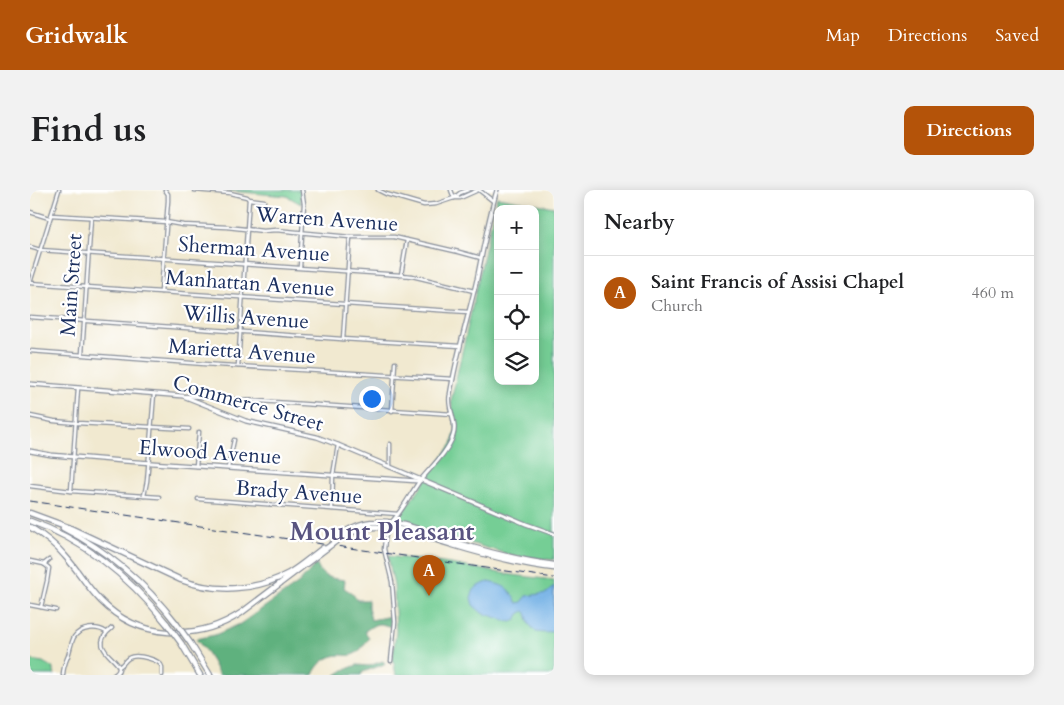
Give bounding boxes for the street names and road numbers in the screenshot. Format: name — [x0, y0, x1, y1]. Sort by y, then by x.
street label: Warren Avenue — [254, 200, 399, 239]
street label: Sherman Avenue — [177, 230, 331, 269]
street label: Main Street — [53, 232, 90, 337]
street label: Manhattan Avenue — [164, 263, 335, 304]
street label: Willis Avenue — [181, 299, 310, 336]
street label: Marietta Avenue — [167, 332, 317, 371]
street label: Commerce Street — [169, 368, 327, 439]
street label: Elwood Avenue — [138, 433, 282, 472]
street label: Brady Avenue — [235, 474, 363, 511]

